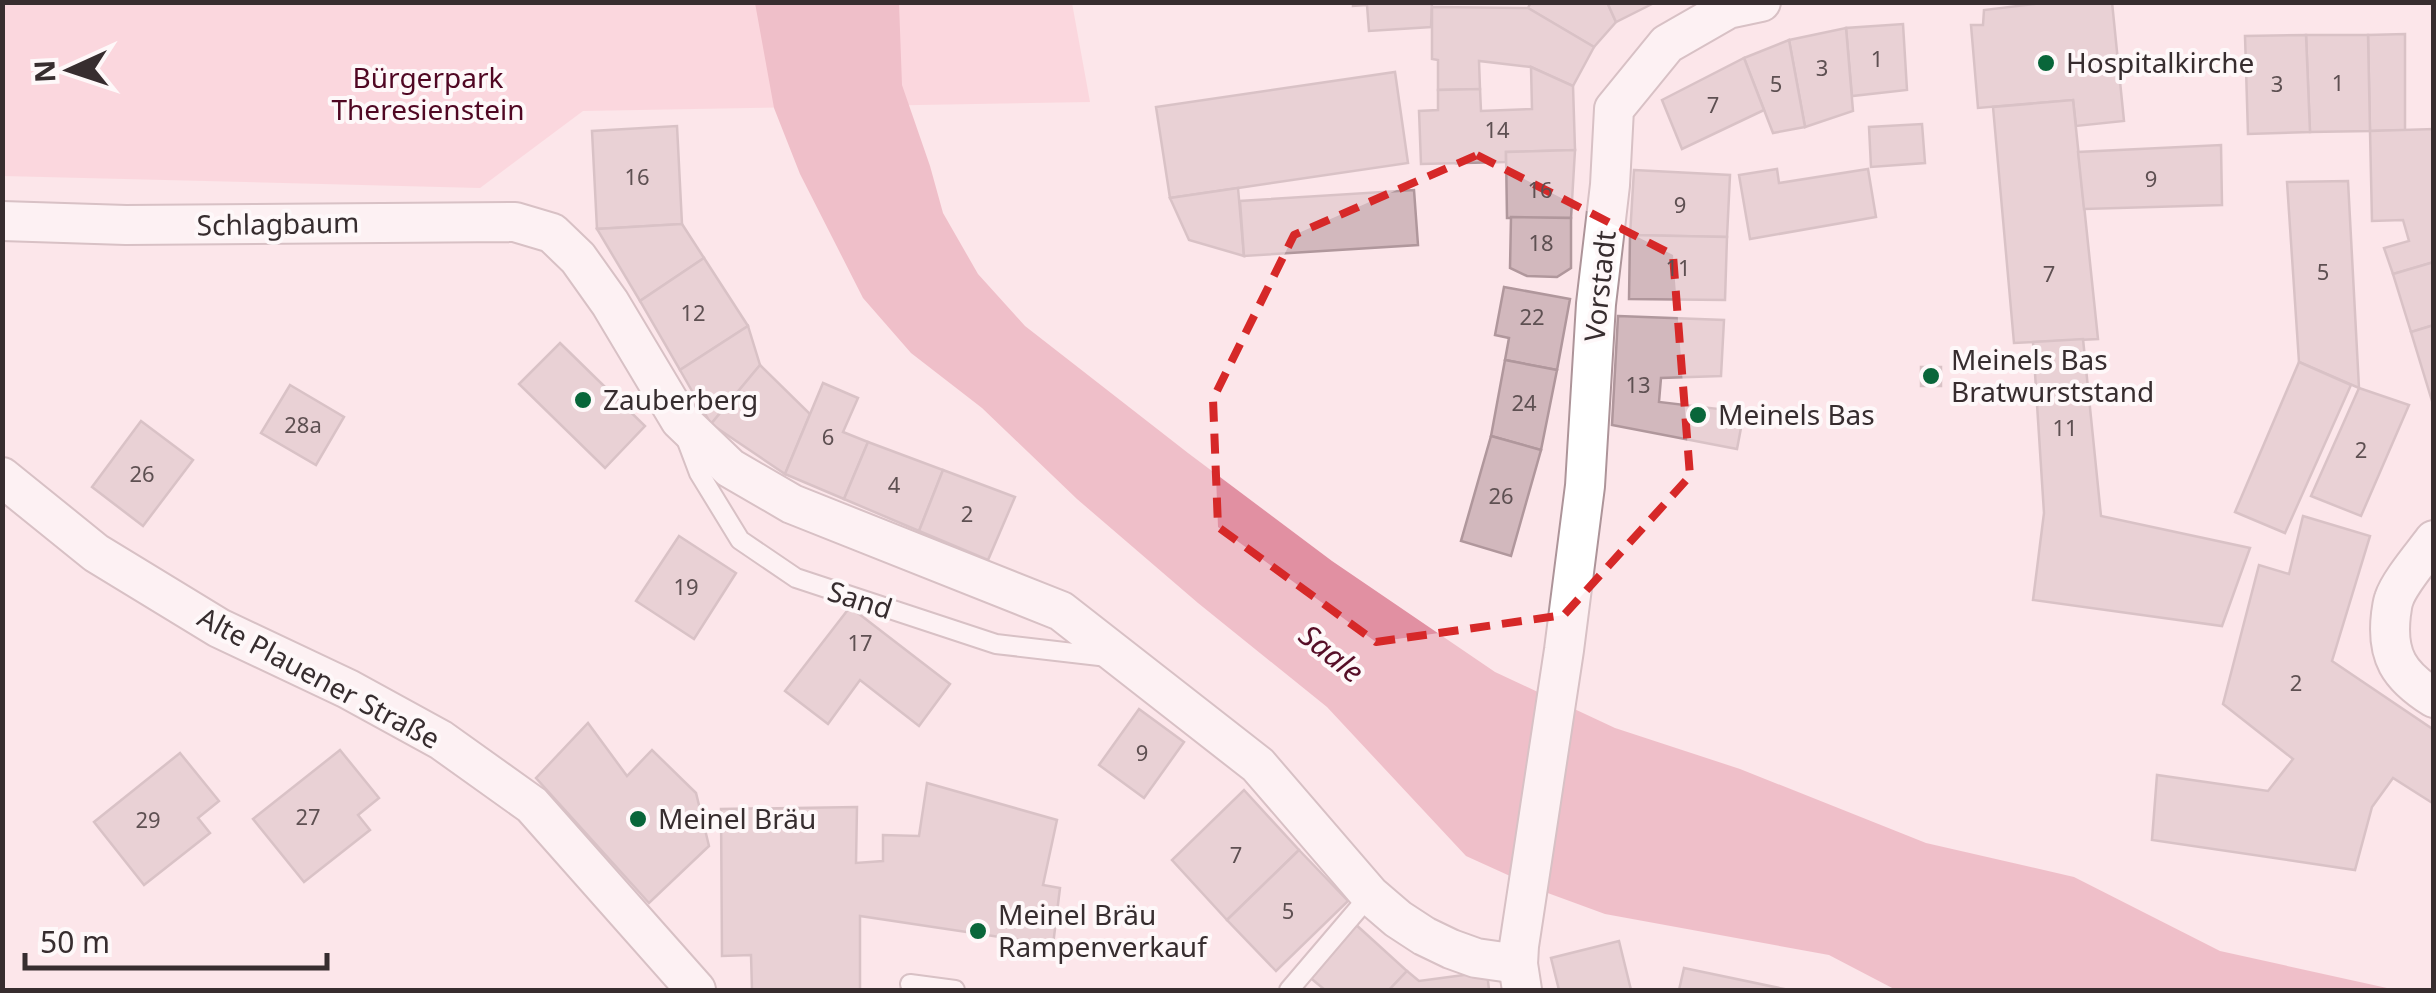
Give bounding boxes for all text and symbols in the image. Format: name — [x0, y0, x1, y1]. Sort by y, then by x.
north arrow — [20, 20, 120, 120]
house number: 1 — [1871, 43, 1883, 73]
place label: Hospitalkirche — [2066, 43, 2254, 81]
house number: 3 — [1816, 52, 1828, 82]
marker: Hospitalkirche — [2035, 52, 2057, 74]
park label: Bürgerpark Theresienstein — [331, 58, 525, 128]
text: N — [24, 59, 64, 84]
house number: 1 — [2332, 67, 2344, 97]
house number: 5 — [1770, 68, 1782, 98]
house number: 3 — [2271, 68, 2283, 98]
house number: 7 — [1707, 89, 1719, 119]
house number: 14 — [1484, 114, 1510, 144]
house number: 16 — [624, 161, 650, 191]
house number: 9 — [2145, 163, 2157, 193]
house number: 16 — [1527, 174, 1553, 204]
house number: 9 — [1674, 189, 1686, 219]
street label: Schlagbaum — [196, 203, 360, 243]
house number: 18 — [1528, 227, 1554, 257]
street label: Vorstadt — [1574, 229, 1624, 343]
house number: 11 — [1665, 252, 1691, 282]
house number: 5 — [2317, 256, 2329, 286]
house number: 7 — [2043, 258, 2055, 288]
house number: 12 — [680, 297, 706, 327]
house number: 22 — [1519, 301, 1545, 331]
place label: Meinels Bas Bratwurststand — [1951, 340, 2154, 410]
marker: Meinels Bas Bratwurststand — [1920, 365, 1942, 387]
house number: 13 — [1625, 369, 1651, 399]
place label: Zauberberg — [603, 380, 758, 418]
house number: 24 — [1511, 387, 1537, 417]
marker: Zauberberg — [572, 389, 594, 411]
place label: Meinels Bas — [1718, 395, 1875, 433]
marker: Meinels Bas — [1687, 404, 1709, 426]
house number: 28a — [284, 409, 322, 439]
house number: 11 — [2052, 412, 2078, 442]
house number: 6 — [822, 421, 834, 451]
house number: 2 — [2355, 434, 2367, 464]
house number: 26 — [129, 458, 155, 488]
house number: 4 — [888, 469, 901, 499]
house number: 26 — [1488, 480, 1514, 510]
house number: 2 — [961, 498, 973, 528]
house number: 19 — [673, 571, 699, 601]
street label: Sand — [823, 571, 897, 627]
street label: Alte Plauener Straße — [192, 597, 447, 757]
water label: Saale — [1291, 614, 1373, 691]
house number: 17 — [847, 627, 873, 657]
house number: 2 — [2290, 667, 2302, 697]
house number: 9 — [1136, 737, 1148, 767]
place label: Meinel Bräu — [658, 799, 816, 837]
house number: 27 — [295, 801, 321, 831]
house number: 29 — [135, 804, 161, 834]
marker: Meinel Bräu — [627, 808, 649, 830]
house number: 7 — [1230, 839, 1242, 869]
place label: Meinel Bräu Rampenverkauf — [998, 895, 1208, 965]
house number: 5 — [1282, 895, 1294, 925]
scale bar — [25, 908, 328, 970]
marker: Meinel Bräu Rampenverkauf — [967, 920, 989, 942]
text: 50 m — [40, 921, 110, 962]

